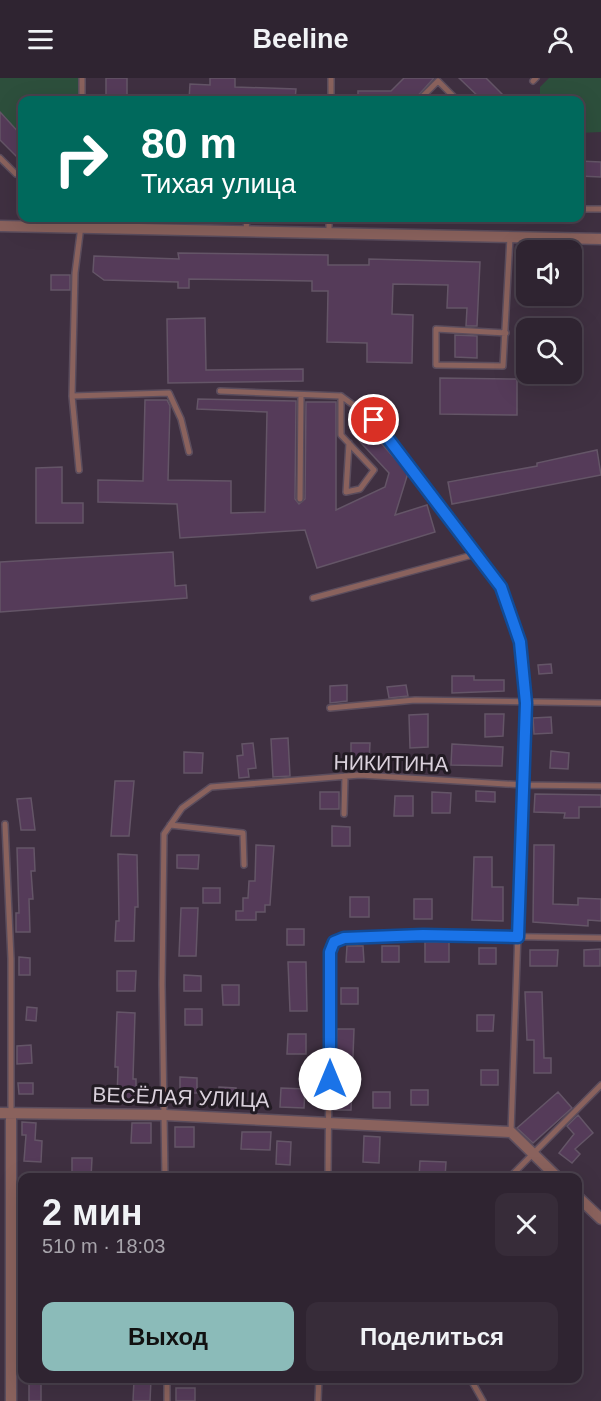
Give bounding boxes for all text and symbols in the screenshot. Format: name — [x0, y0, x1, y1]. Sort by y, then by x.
icon: menu — [24, 23, 57, 56]
icon: person — [544, 23, 577, 56]
text: Beeline — [252, 24, 349, 54]
icon: right — [42, 120, 120, 198]
text: 80 m — [141, 120, 237, 167]
text: Тихая улица — [141, 169, 296, 199]
map controls — [516, 240, 582, 384]
button: sound — [516, 240, 582, 306]
button: search — [516, 318, 582, 384]
pin — [348, 394, 399, 445]
icon: arrive — [357, 403, 390, 436]
street label: НИКИТИНА — [333, 751, 449, 775]
position arrow — [298, 1047, 362, 1111]
street label: ВЕСЁЛАЯ УЛИЦА — [92, 1082, 270, 1112]
text: 2 мин — [42, 1192, 143, 1233]
button: close — [495, 1193, 558, 1256]
text: 510 m · 18:03 — [42, 1235, 165, 1257]
button: Выход — [42, 1302, 294, 1371]
button: Поделиться — [306, 1302, 558, 1371]

